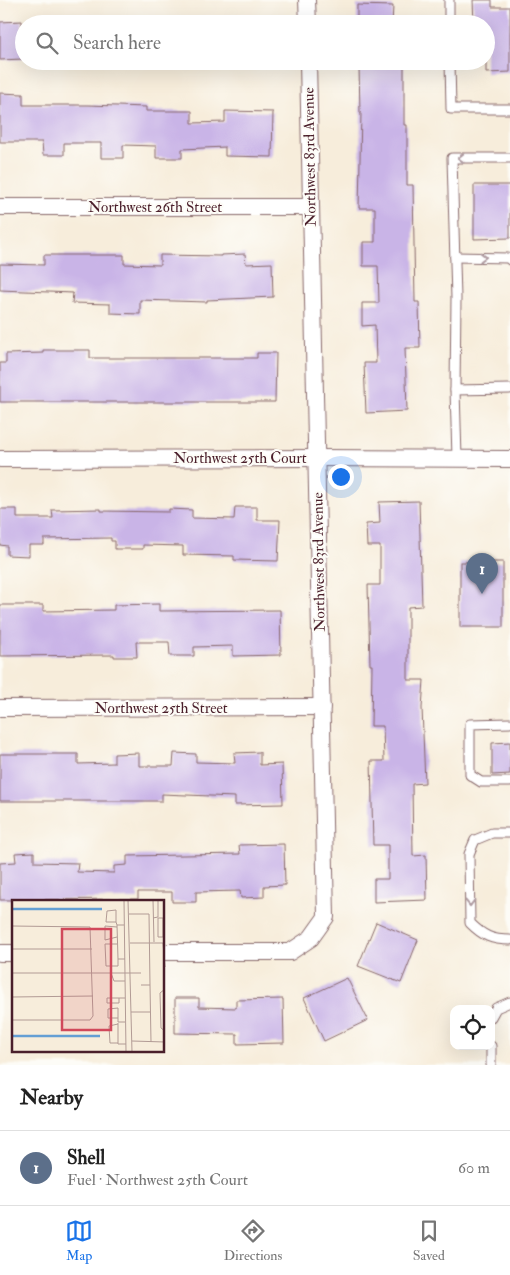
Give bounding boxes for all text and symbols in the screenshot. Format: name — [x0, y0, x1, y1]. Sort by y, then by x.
search box — [15, 15, 495, 70]
icon: search — [33, 29, 61, 57]
text: Search here — [73, 31, 161, 55]
street label: Northwest 83rd Avenue — [299, 87, 321, 227]
one-way arrow — [457, 153, 465, 163]
street label: Northwest 26th Street — [88, 198, 222, 217]
one-way arrow — [480, 252, 487, 262]
street label: Northwest 25th Court — [173, 449, 307, 468]
your location — [328, 464, 354, 490]
street label: Northwest 83rd Avenue — [308, 492, 330, 632]
pin: 1 — [466, 553, 498, 594]
street label: Northwest 25th Street — [94, 699, 228, 718]
one-way arrow — [464, 899, 475, 907]
inset map — [12, 900, 165, 1052]
map controls — [450, 1005, 495, 1050]
button: locate — [450, 1005, 495, 1050]
text: Nearby — [20, 1084, 83, 1111]
text: Shell — [67, 1146, 105, 1170]
text: 1 — [33, 1158, 39, 1178]
text: 60 m — [458, 1158, 490, 1178]
text: Fuel · Northwest 25th Court — [67, 1170, 248, 1190]
tab: Map — [65, 1217, 93, 1264]
tab: Directions — [224, 1217, 282, 1264]
tab: Saved — [413, 1217, 445, 1264]

